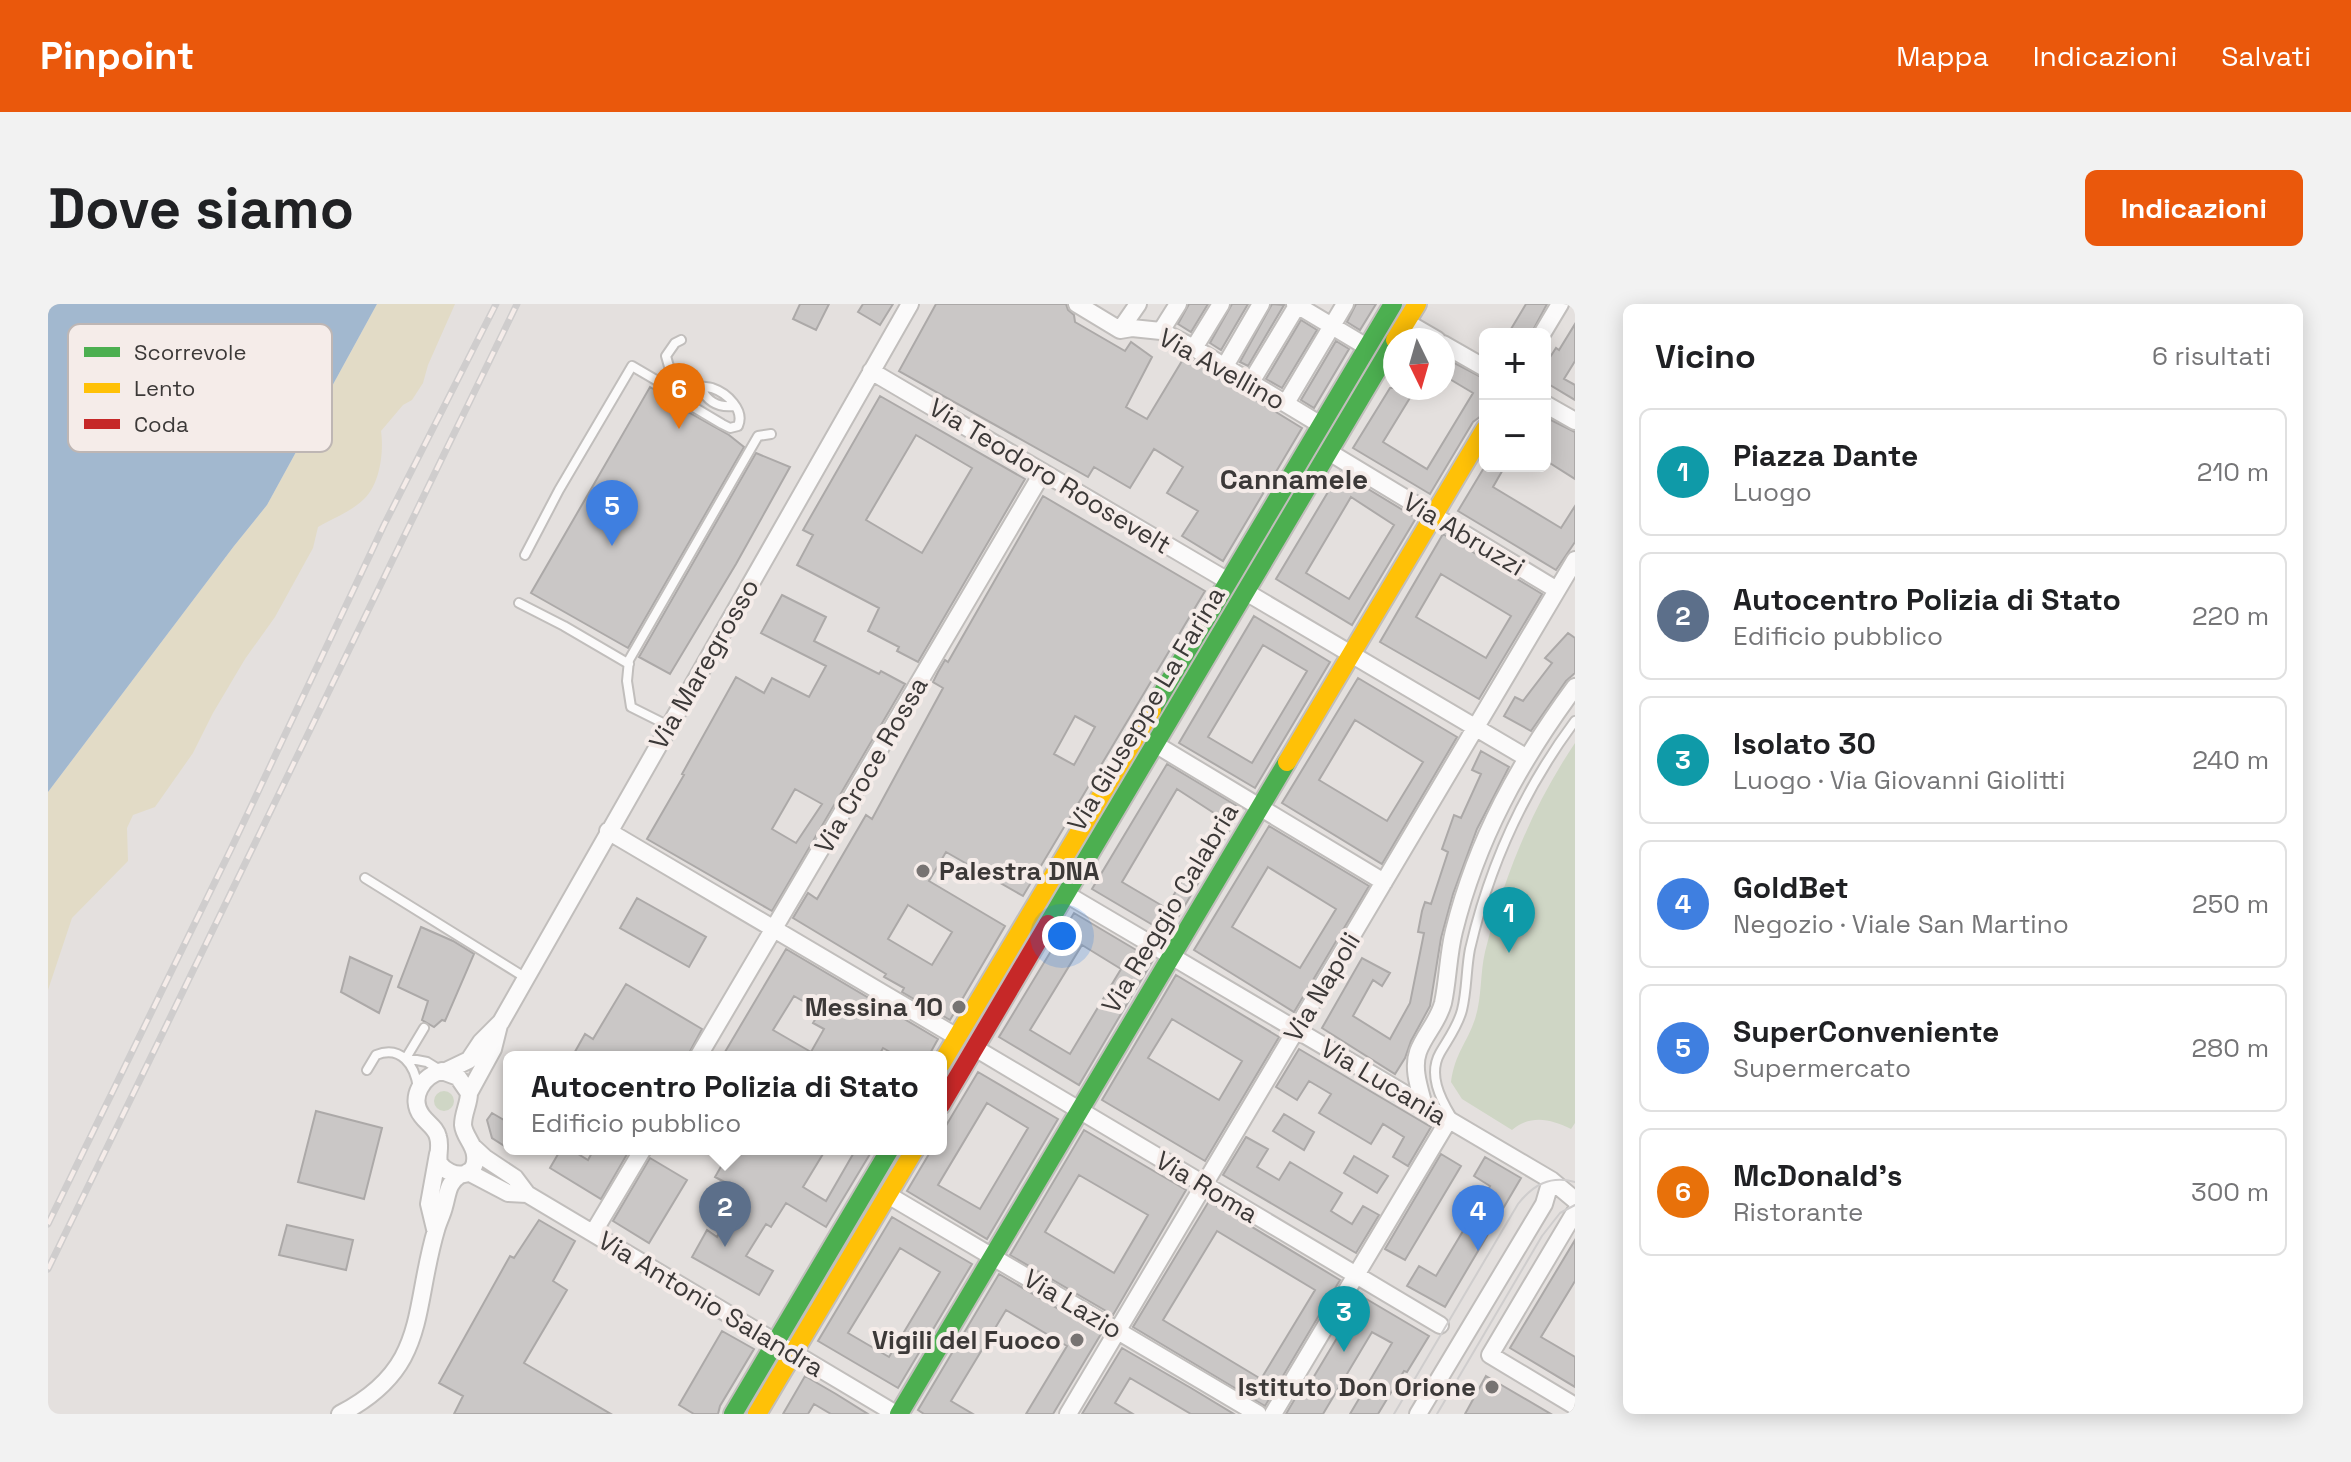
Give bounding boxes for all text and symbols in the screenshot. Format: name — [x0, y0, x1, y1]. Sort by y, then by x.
text: Pinpoint — [40, 32, 194, 80]
text: Mappa — [1896, 38, 1989, 74]
text: Indicazioni — [2033, 38, 2177, 74]
text: Salvati — [2221, 38, 2311, 74]
button: Indicazioni — [2085, 170, 2303, 246]
text: Dove siamo — [48, 173, 354, 244]
street label: Via Avellino — [1153, 320, 1291, 418]
legend — [68, 324, 332, 452]
north arrow — [1383, 328, 1455, 400]
map controls — [1479, 328, 1551, 472]
button: + — [1479, 328, 1551, 400]
text: Vicino — [1655, 335, 1756, 378]
text: Scorrevole — [134, 338, 246, 366]
text: 6 risultati — [2152, 339, 2271, 373]
pin: 6 — [653, 363, 705, 429]
text: Lento — [134, 374, 195, 402]
street label: Via Teodoro Roosevelt — [923, 390, 1177, 562]
button: − — [1479, 400, 1551, 472]
text: Coda — [134, 410, 189, 438]
text: Piazza Dante — [1733, 436, 1918, 475]
text: 1 — [1677, 455, 1689, 489]
text: 210 m — [2197, 455, 2269, 489]
district label: Cannamele — [1220, 461, 1368, 497]
text: Luogo — [1733, 475, 1812, 509]
pin: 5 — [586, 480, 638, 546]
street label: Via Abruzzi — [1397, 484, 1531, 584]
street label: Via Maregrosso — [641, 572, 767, 756]
street label: Via Giuseppe La Farina — [1059, 580, 1233, 838]
text: Autocentro Polizia di Stato — [1733, 580, 2121, 619]
text: 2 — [1675, 599, 1691, 633]
text: 220 m — [2192, 599, 2269, 633]
text: Edificio pubblico — [1733, 619, 1943, 653]
street label: Via Croce Rossa — [807, 670, 935, 859]
text: Isolato 30 — [1733, 724, 1876, 763]
text: 3 — [1675, 743, 1691, 777]
text: 240 m — [2192, 743, 2269, 777]
text: Luogo · Via Giovanni Giolitti — [1733, 763, 2065, 797]
street label: Via Reggio Calabria — [1094, 797, 1246, 1019]
place label: Palestra DNA — [939, 854, 1100, 888]
marker: Palestra DNA — [914, 862, 932, 880]
text: GoldBet — [1733, 868, 1849, 907]
pin: 1 — [1483, 887, 1535, 953]
text: 4 — [1675, 887, 1691, 921]
text: 250 m — [2192, 887, 2269, 921]
text: Negozio · Viale San Martino — [1733, 907, 2069, 941]
your location — [1042, 916, 1082, 956]
street label: Via Napoli — [1276, 926, 1368, 1048]
place label: Messina 10 — [805, 990, 943, 1024]
marker: Messina 10 — [950, 998, 968, 1016]
text: SuperConveniente — [1733, 1012, 1999, 1051]
street label: Via Lucania — [1314, 1031, 1454, 1133]
text: 5 — [1675, 1031, 1691, 1065]
text: 280 m — [2191, 1031, 2269, 1065]
popup — [503, 1051, 947, 1155]
text: Supermercato — [1733, 1051, 1911, 1085]
text: Autocentro Polizia di Stato — [531, 1067, 919, 1106]
text: Edificio pubblico — [531, 1106, 741, 1140]
street label: Via Roma — [1149, 1143, 1265, 1231]
text: McDonald's — [1733, 1156, 1903, 1195]
text: 6 — [1675, 1175, 1691, 1209]
text: 300 m — [2191, 1175, 2269, 1209]
pin: 2 — [699, 1181, 751, 1247]
pin: 4 — [1452, 1185, 1504, 1251]
text: Ristorante — [1733, 1195, 1864, 1229]
street label: Via Antonio Salandra — [592, 1223, 830, 1385]
street label: Via Lazio — [1017, 1261, 1129, 1347]
pin: 3 — [1318, 1286, 1370, 1352]
place label: Vigili del Fuoco — [872, 1323, 1061, 1357]
marker: Vigili del Fuoco — [1068, 1331, 1086, 1349]
place label: Istituto Don Orione — [1238, 1370, 1476, 1404]
marker: Istituto Don Orione — [1483, 1378, 1501, 1396]

